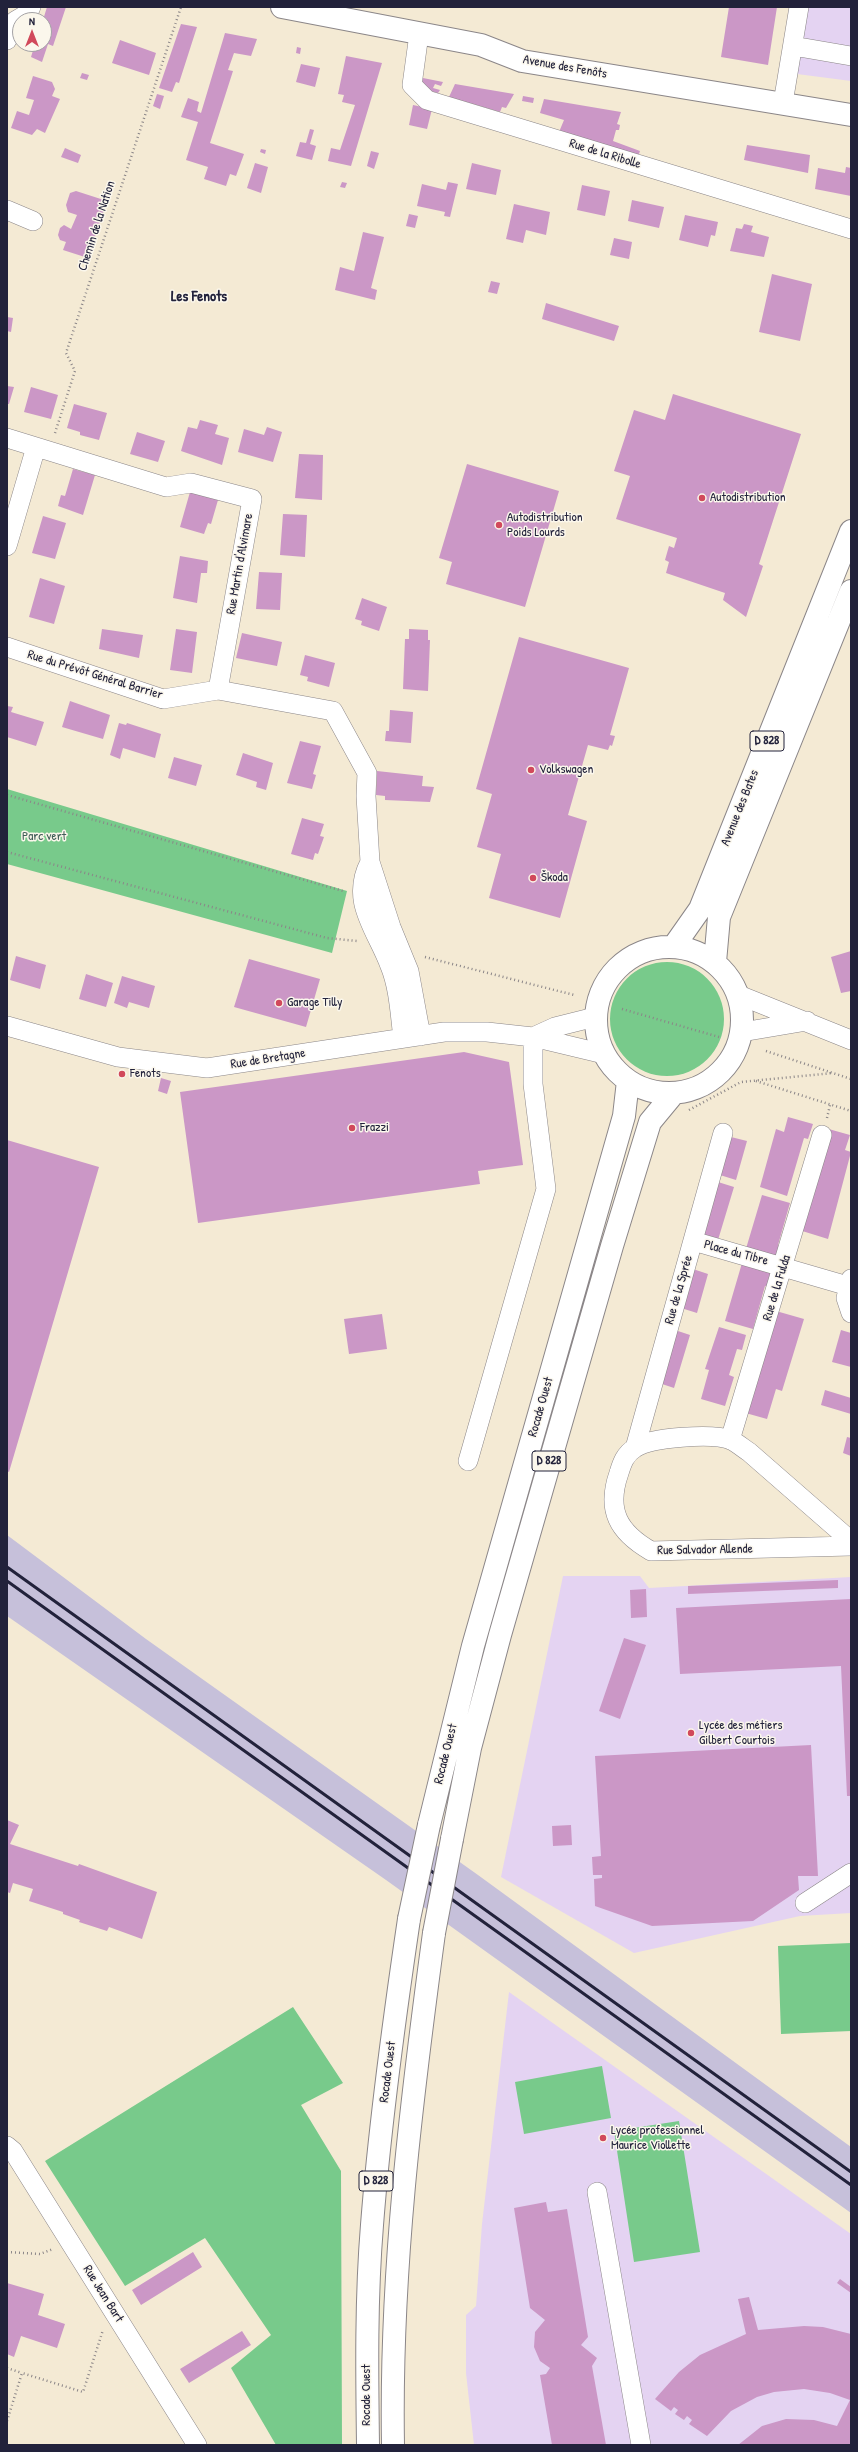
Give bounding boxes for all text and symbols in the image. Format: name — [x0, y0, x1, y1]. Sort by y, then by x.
north arrow — [12, 12, 52, 52]
text: N — [29, 14, 35, 28]
street label: Avenue des Fenôts — [522, 52, 608, 82]
street label: Rue de la Ribolle — [567, 136, 643, 172]
street label: Chemin de la Nation — [75, 179, 119, 273]
district label: Les Fenots — [171, 288, 227, 306]
place label: Autodistribution — [710, 490, 786, 506]
marker: Autodistribution — [697, 493, 707, 503]
place label: Autodistribution Poids Lourds — [507, 510, 583, 541]
street label: Rue Martin d'Alvimare — [223, 512, 257, 616]
marker: Autodistribution Poids Lourds — [494, 520, 504, 530]
street label: Rue du Prévôt Général Barrier — [25, 647, 165, 703]
road number: D 828 — [750, 731, 784, 751]
place label: Volkswagen — [539, 762, 593, 778]
marker: Volkswagen — [526, 765, 536, 775]
street label: Avenue des Bates — [718, 768, 762, 848]
park label: Parc vert — [22, 829, 66, 845]
place label: Škoda — [541, 870, 568, 886]
marker: Škoda — [528, 873, 538, 883]
place label: Garage Tilly — [287, 995, 342, 1011]
marker: Garage Tilly — [274, 998, 284, 1008]
street label: Rue de Bretagne — [229, 1045, 307, 1073]
place label: Fenots — [130, 1066, 161, 1082]
marker: Fenots — [117, 1069, 127, 1079]
place label: Frazzi — [360, 1120, 389, 1136]
marker: Frazzi — [347, 1123, 357, 1133]
street label: Place du Tibre — [702, 1237, 770, 1269]
street label: Rue de la Fulda — [760, 1253, 794, 1323]
street label: Rue de la Sprée — [662, 1254, 696, 1326]
street label: Rocade Ouest — [525, 1375, 557, 1439]
road number: D 828 — [532, 1451, 566, 1471]
street label: Rue Salvador Allende — [657, 1541, 753, 1559]
place label: Lycée des métiers Gilbert Courtois — [699, 1718, 783, 1749]
street label: Rocade Ouest — [431, 1722, 461, 1786]
marker: Lycée des métiers Gilbert Courtois — [686, 1728, 696, 1738]
street label: Rocade Ouest — [377, 2040, 399, 2104]
place label: Lycée professionnel Maurice Viollette — [611, 2123, 704, 2154]
marker: Lycée professionnel Maurice Viollette — [598, 2133, 608, 2143]
road number: D 828 — [359, 2171, 393, 2191]
street label: Rue Jean Bart — [79, 2263, 127, 2325]
street label: Rocade Ouest — [359, 2364, 375, 2426]

